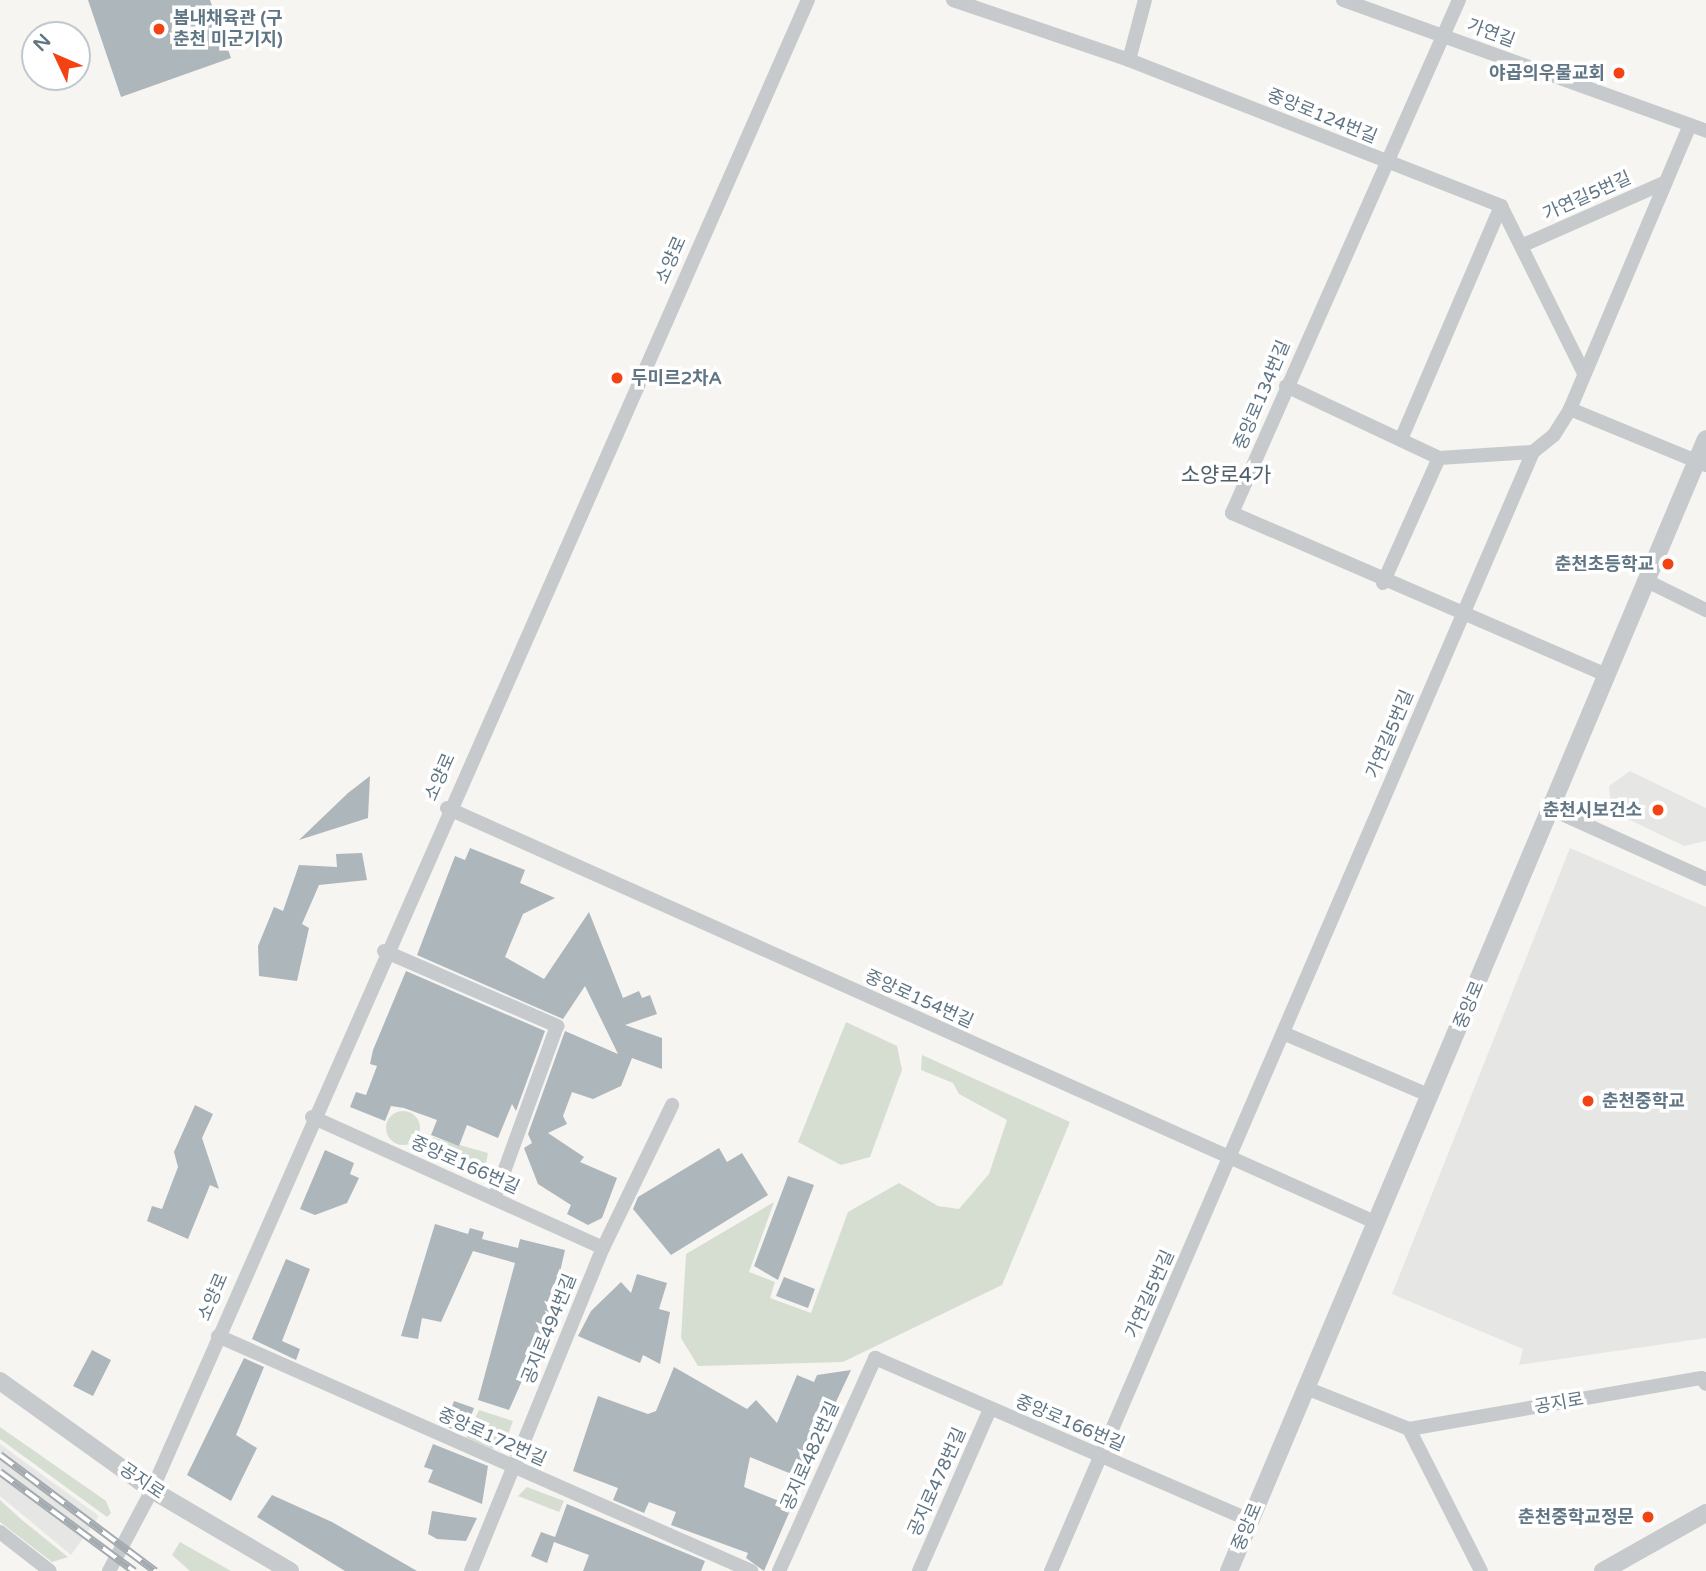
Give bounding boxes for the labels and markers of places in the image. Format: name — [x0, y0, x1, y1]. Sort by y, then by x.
place label: 봄내채육관 (구 춘천 미군기지) — [173, 8, 283, 50]
marker: 봄내채육관 (구 춘천 미군기지) — [151, 21, 167, 37]
place label: 야곱의우물교회 — [1489, 62, 1605, 84]
marker: 야곱의우물교회 — [1611, 65, 1627, 81]
place label: 두미르2차A — [631, 367, 722, 389]
marker: 두미르2차A — [609, 370, 625, 386]
place label: 춘천초등학교 — [1555, 553, 1654, 575]
marker: 춘천초등학교 — [1660, 556, 1676, 572]
place label: 춘천시보건소 — [1543, 799, 1642, 821]
marker: 춘천시보건소 — [1648, 800, 1668, 820]
place label: 춘천중학교 — [1602, 1090, 1685, 1112]
marker: 춘천중학교 — [1580, 1093, 1596, 1109]
place label: 춘천중학교정문 — [1518, 1506, 1634, 1528]
marker: 춘천중학교정문 — [1640, 1509, 1656, 1525]

